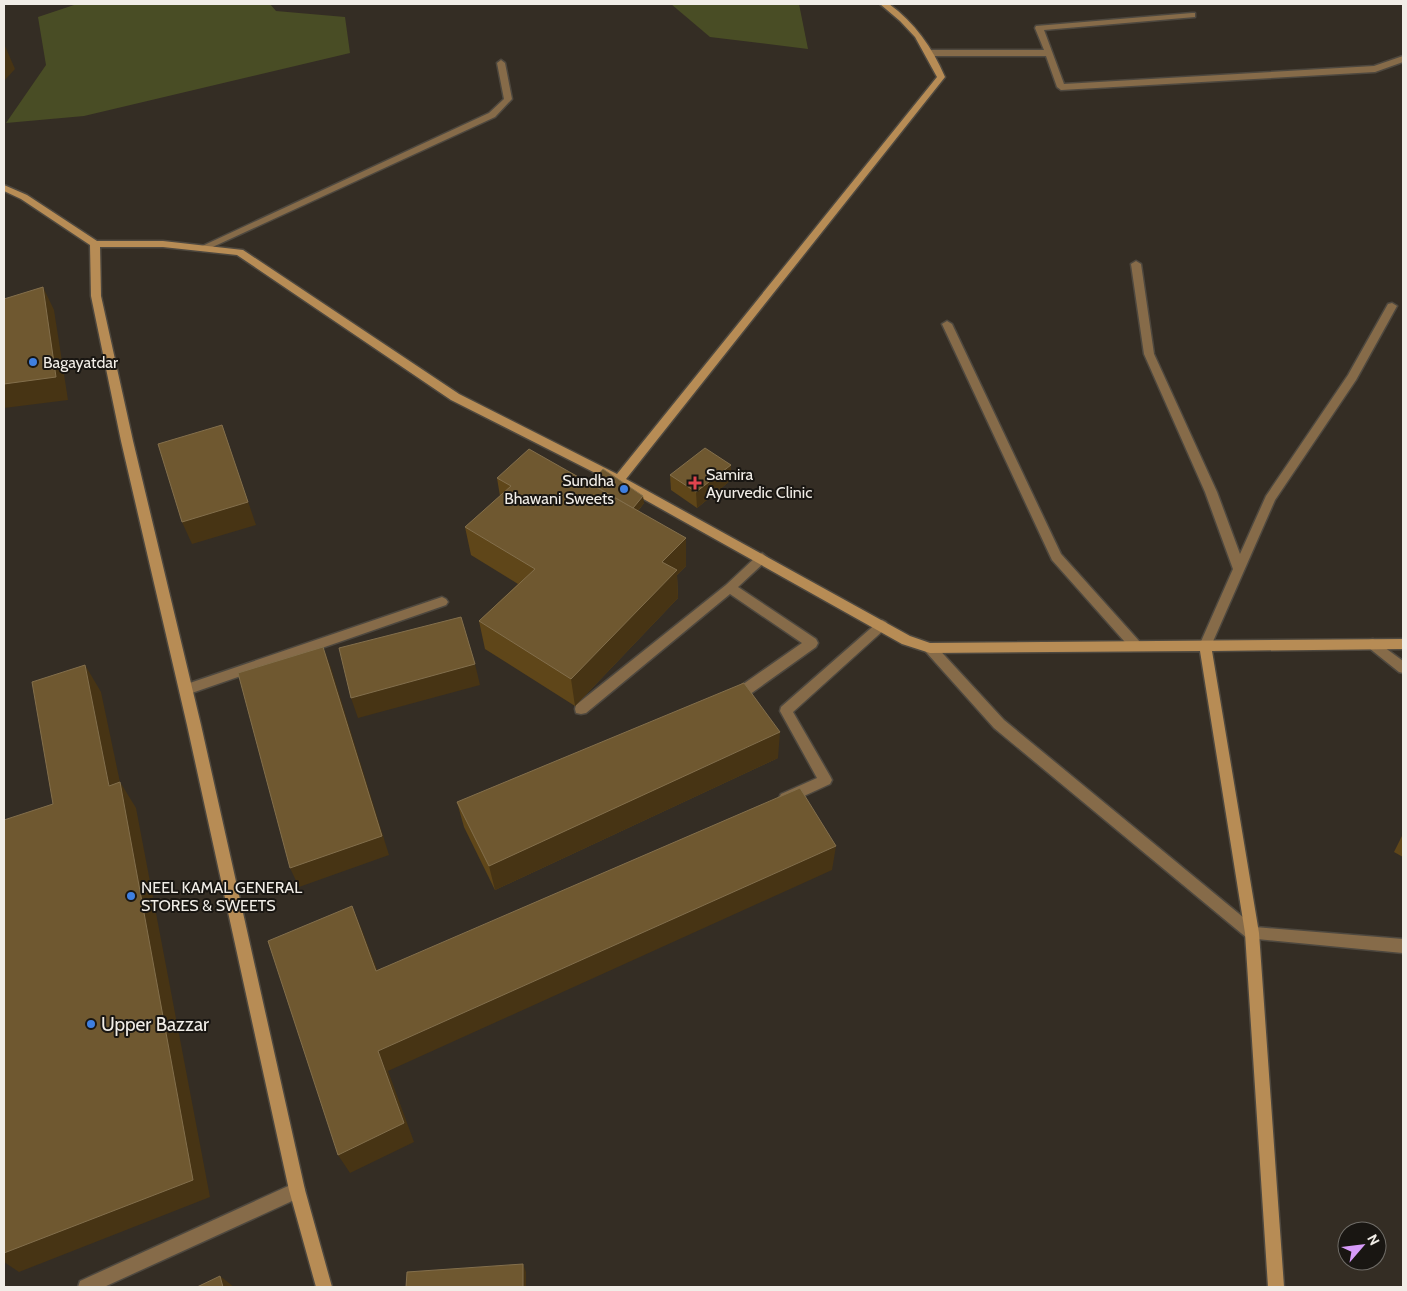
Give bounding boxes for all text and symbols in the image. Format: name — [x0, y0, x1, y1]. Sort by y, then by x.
place label: Bagayatdar — [43, 353, 119, 372]
marker: Bagayatdar — [27, 356, 39, 368]
place label: Samira Ayurvedic Clinic — [706, 465, 812, 502]
place label: Sundha Bhawani Sweets — [504, 471, 614, 508]
marker: Samira Ayurvedic Clinic — [688, 476, 702, 490]
marker: Sundha Bhawani Sweets — [618, 483, 630, 495]
place label: NEEL KAMAL GENERAL STORES & SWEETS — [141, 878, 302, 915]
marker: NEEL KAMAL GENERAL STORES & SWEETS — [125, 890, 137, 902]
place label: Upper Bazzar — [101, 1013, 209, 1036]
marker: Upper Bazzar — [85, 1018, 97, 1030]
north arrow — [1337, 1221, 1387, 1271]
text: N — [1363, 1231, 1384, 1248]

